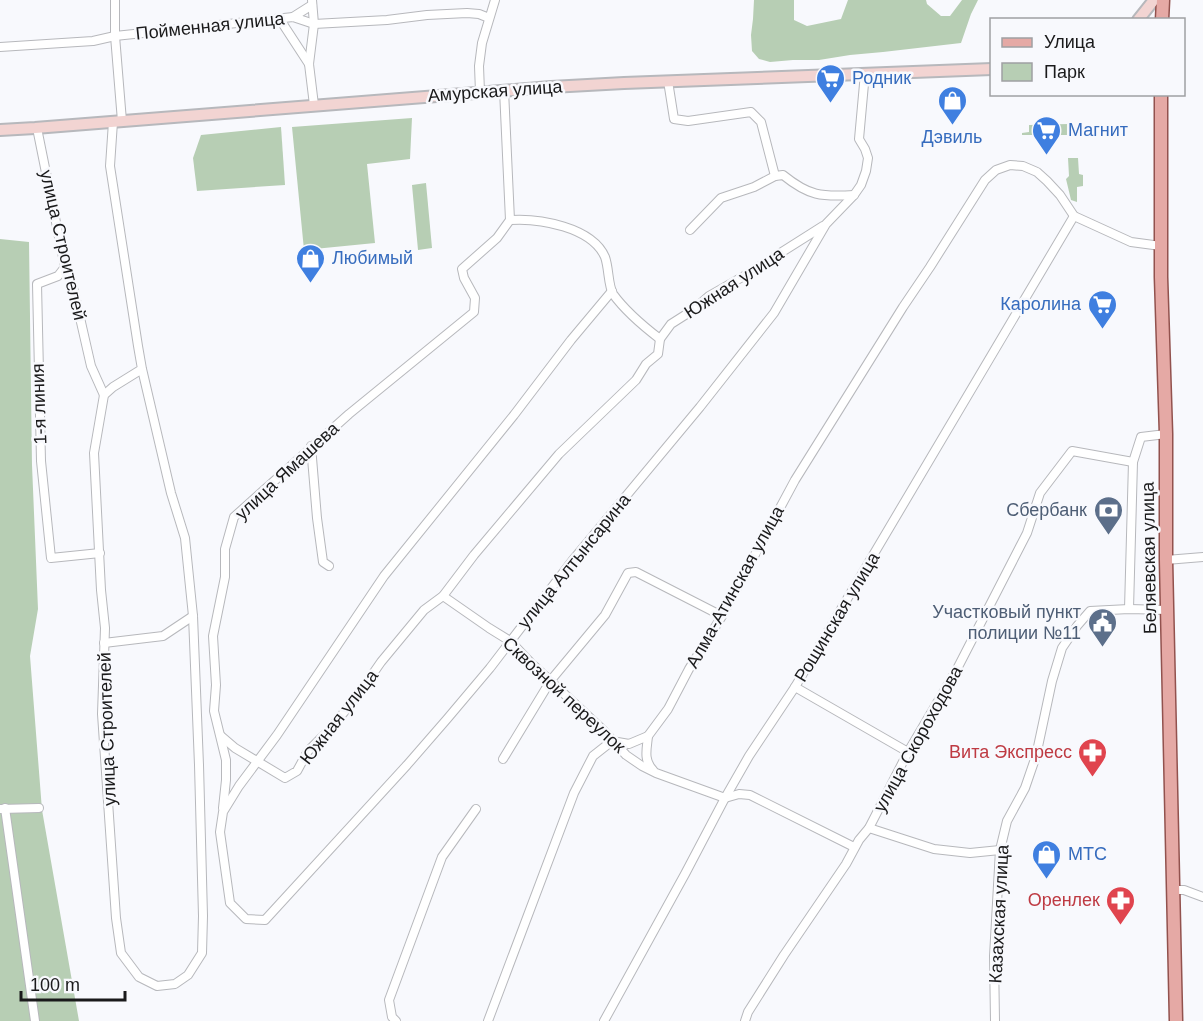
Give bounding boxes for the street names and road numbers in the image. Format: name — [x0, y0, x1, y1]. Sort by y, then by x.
street label: Пойменная улица — [135, 8, 286, 44]
street label: Амурская улица — [427, 76, 564, 106]
street label: улица Строителей — [36, 168, 90, 322]
street label: Южная улица — [681, 243, 788, 323]
street label: 1-я линия — [28, 363, 50, 445]
street label: улица Ямашева — [231, 417, 343, 524]
street label: Беляевская улица — [1138, 481, 1160, 634]
street label: улица Алтынсарина — [514, 489, 635, 632]
street label: Алма-Атинская улица — [682, 502, 788, 672]
street label: Рощинская улица — [790, 548, 884, 685]
street label: Сквозной переулок — [499, 633, 629, 757]
street label: улица Строителей — [94, 652, 120, 806]
street label: улица Скороходова — [870, 662, 967, 815]
street label: Южная улица — [296, 665, 383, 768]
street label: Казахская улица — [985, 843, 1013, 984]

